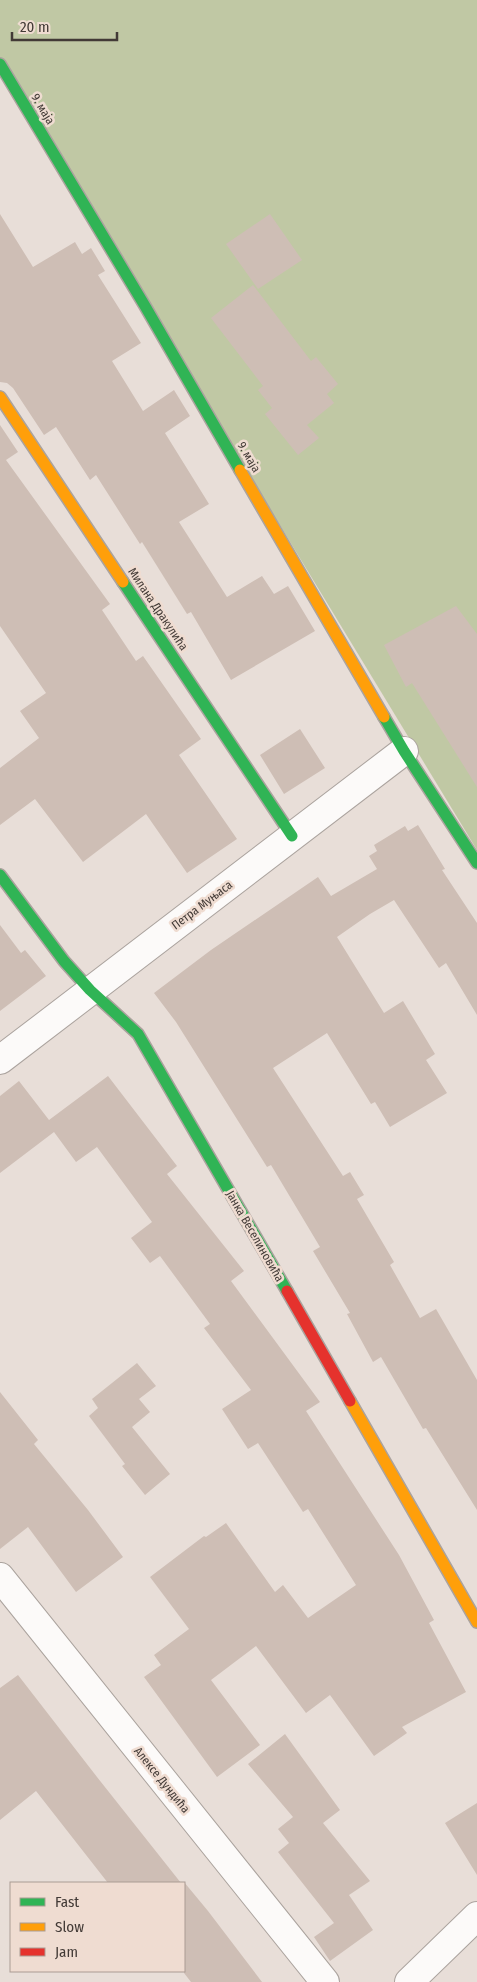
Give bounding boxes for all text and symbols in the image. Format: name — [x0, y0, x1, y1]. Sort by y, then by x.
scale bar — [12, 10, 118, 42]
text: 20 m — [20, 18, 50, 36]
street label: 9. маја — [28, 91, 58, 127]
street label: 9. маја — [235, 439, 263, 475]
street label: Милана Дракулића — [125, 565, 191, 653]
street label: Петра Муњаса — [169, 878, 235, 932]
street label: Јанка Веселиновића — [223, 1188, 287, 1284]
street label: Алексе Дундића — [131, 1744, 193, 1816]
legend — [10, 1882, 185, 1972]
text: Fast — [55, 1893, 79, 1911]
text: Slow — [55, 1918, 84, 1936]
text: Jam — [55, 1943, 78, 1961]

